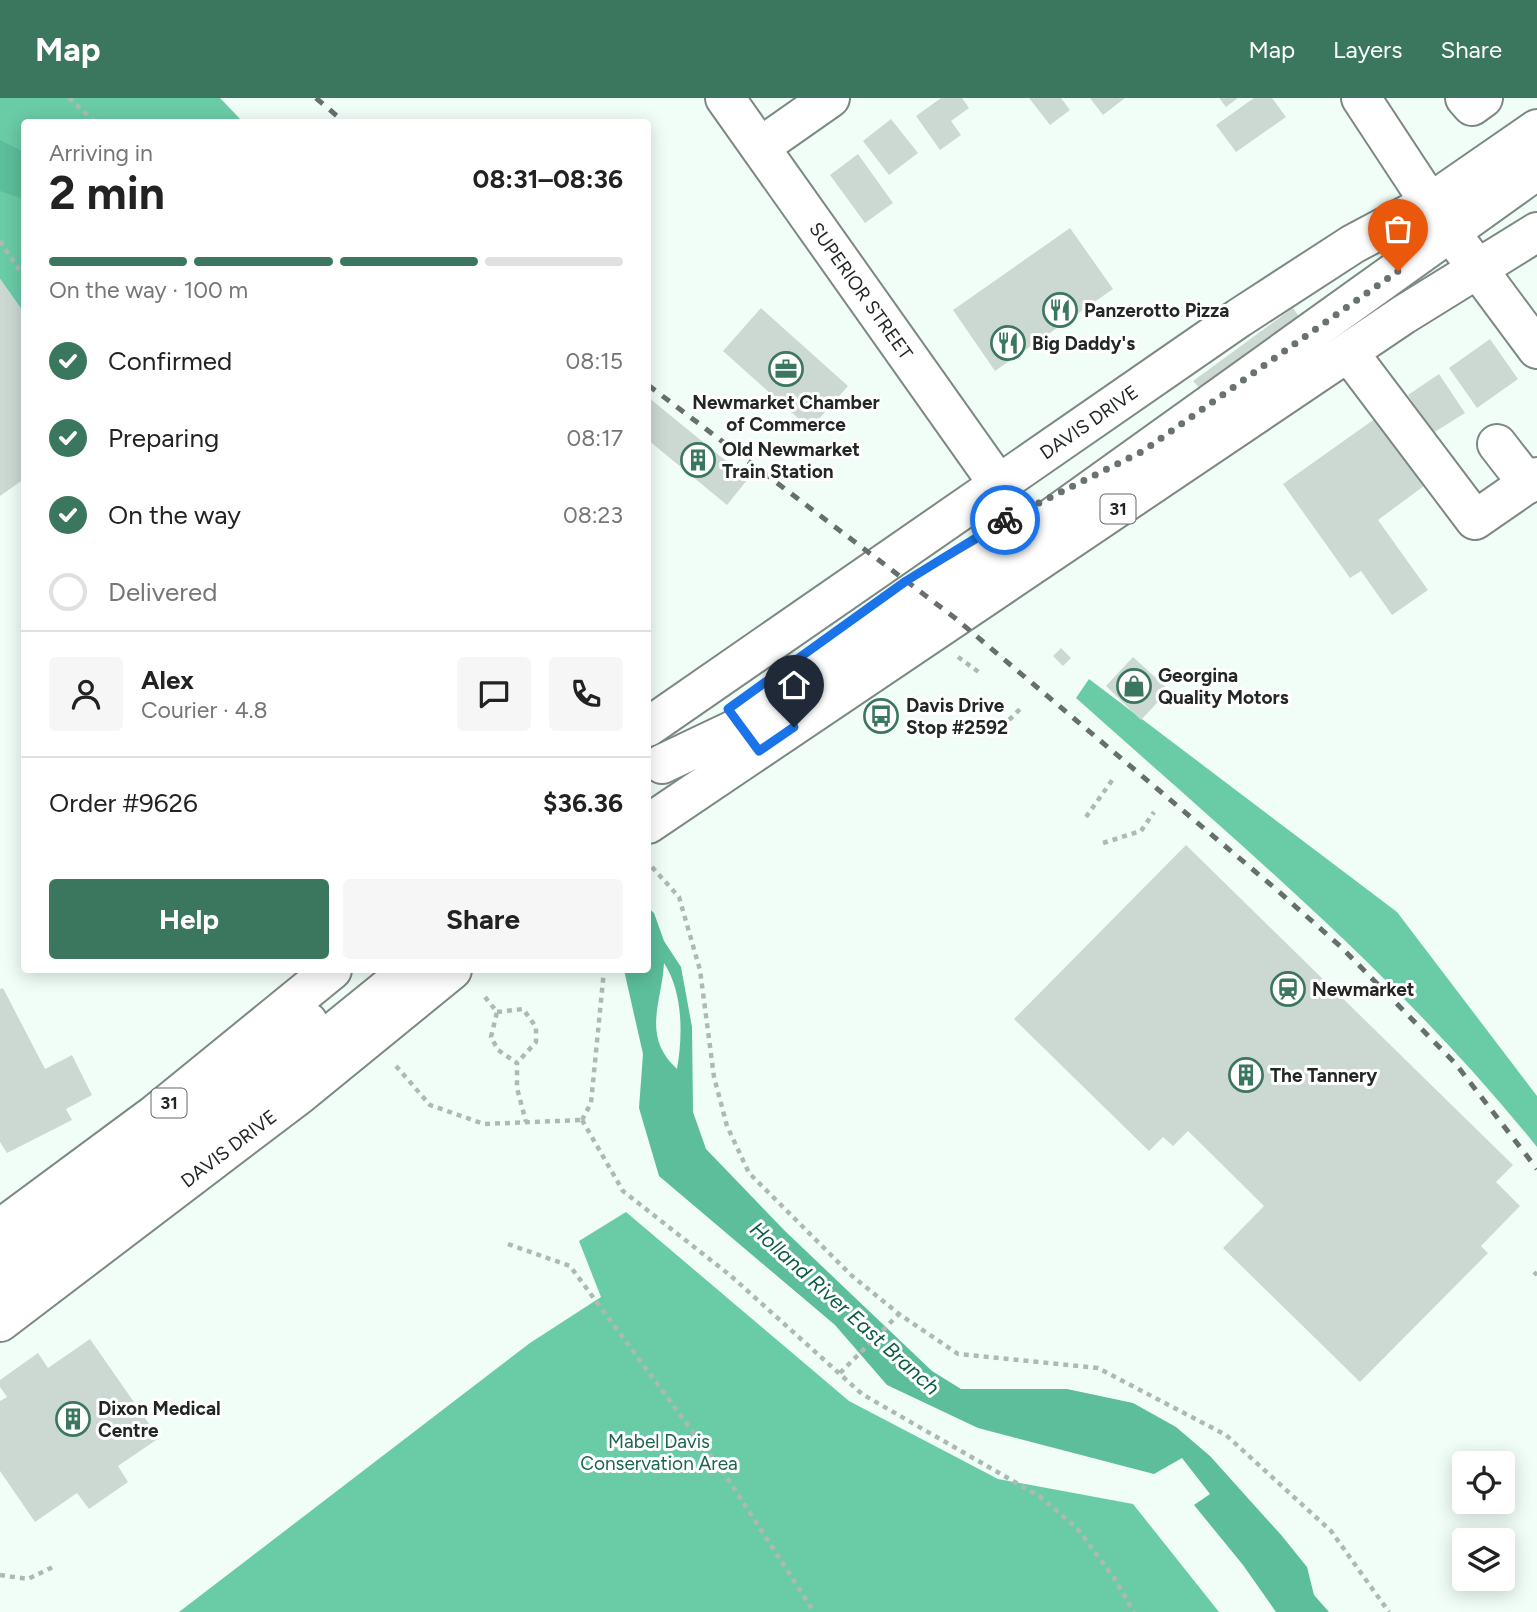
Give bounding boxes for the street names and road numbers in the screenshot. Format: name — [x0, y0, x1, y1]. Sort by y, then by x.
street label: SUPERIOR STREET — [805, 218, 918, 364]
street label: DAVIS DRIVE — [1035, 380, 1142, 464]
road number: 31 — [1100, 494, 1136, 524]
road number: 31 — [152, 1088, 186, 1118]
street label: DAVIS DRIVE — [176, 1105, 281, 1192]

